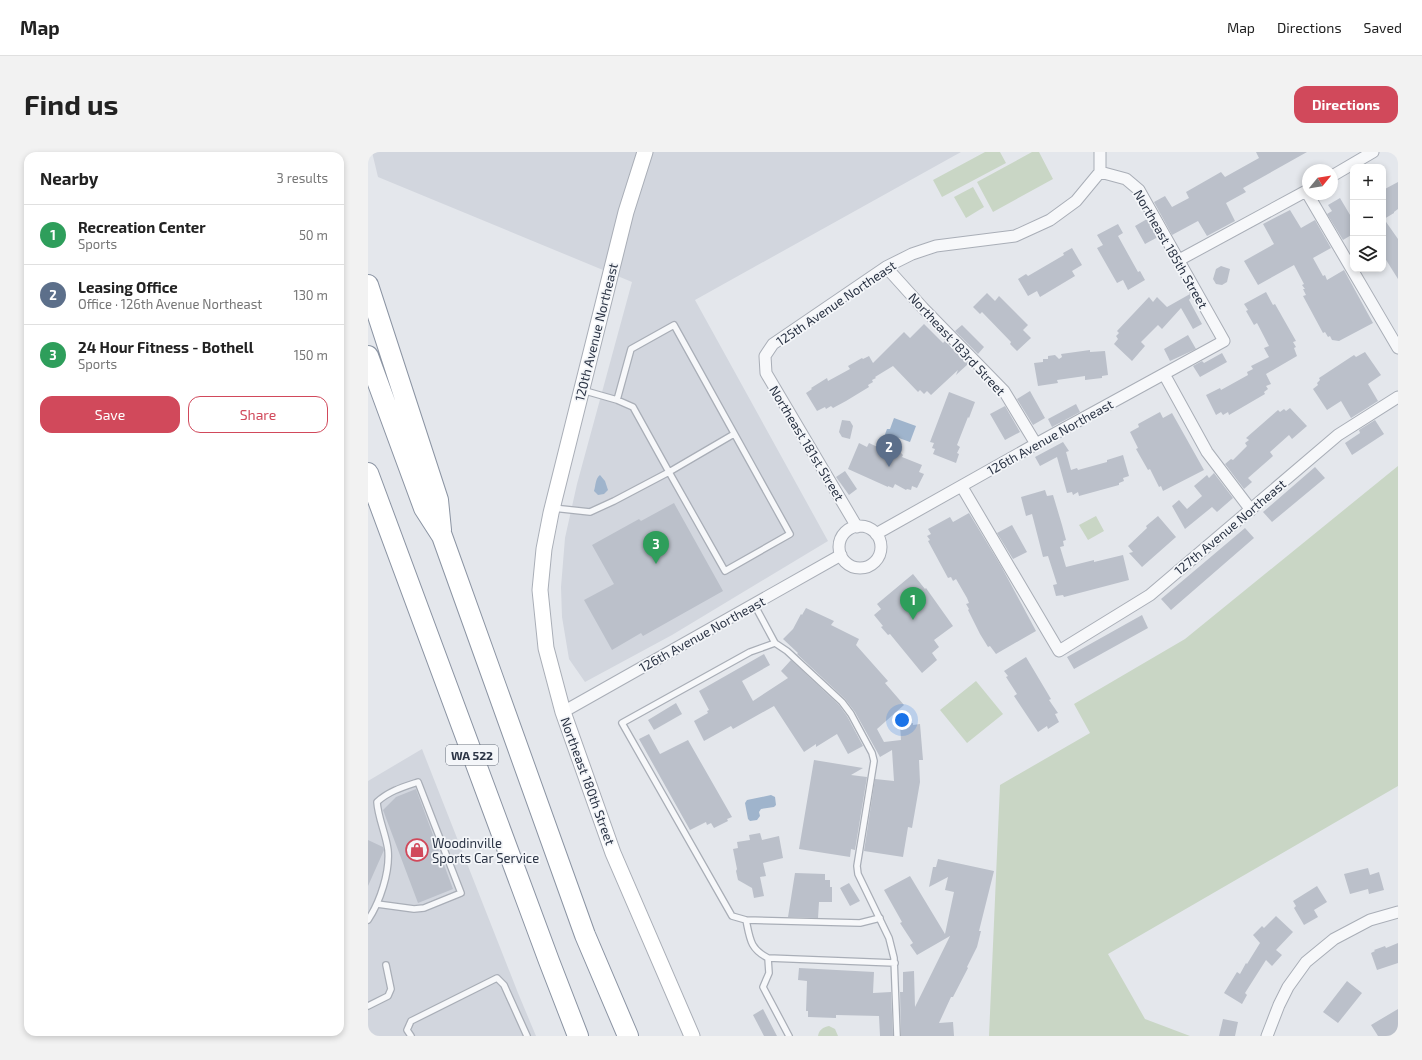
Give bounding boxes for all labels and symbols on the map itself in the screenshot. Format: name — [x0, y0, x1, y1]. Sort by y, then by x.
north arrow — [1302, 164, 1338, 200]
street label: Northeast 185th Street — [1130, 187, 1212, 311]
street label: 125th Avenue Northeast — [773, 257, 899, 349]
street label: 120th Avenue Northeast — [571, 261, 621, 403]
street label: Northeast 183rd Street — [905, 289, 1009, 399]
street label: Northeast 181st Street — [766, 382, 848, 504]
street label: 126th Avenue Northeast — [984, 396, 1116, 478]
pin: 2 — [876, 434, 902, 467]
street label: 127th Avenue Northeast — [1171, 476, 1289, 578]
pin: 3 — [643, 531, 669, 564]
pin: 1 — [900, 587, 926, 620]
street label: 126th Avenue Northeast — [636, 593, 768, 675]
your location — [892, 710, 912, 730]
street label: Northeast 180th Street — [557, 715, 619, 847]
road number: WA 522 — [446, 745, 498, 765]
place label: Woodinville Sports Car Service — [432, 835, 539, 866]
shop icon: Woodinville Sports Car Service — [404, 837, 430, 863]

